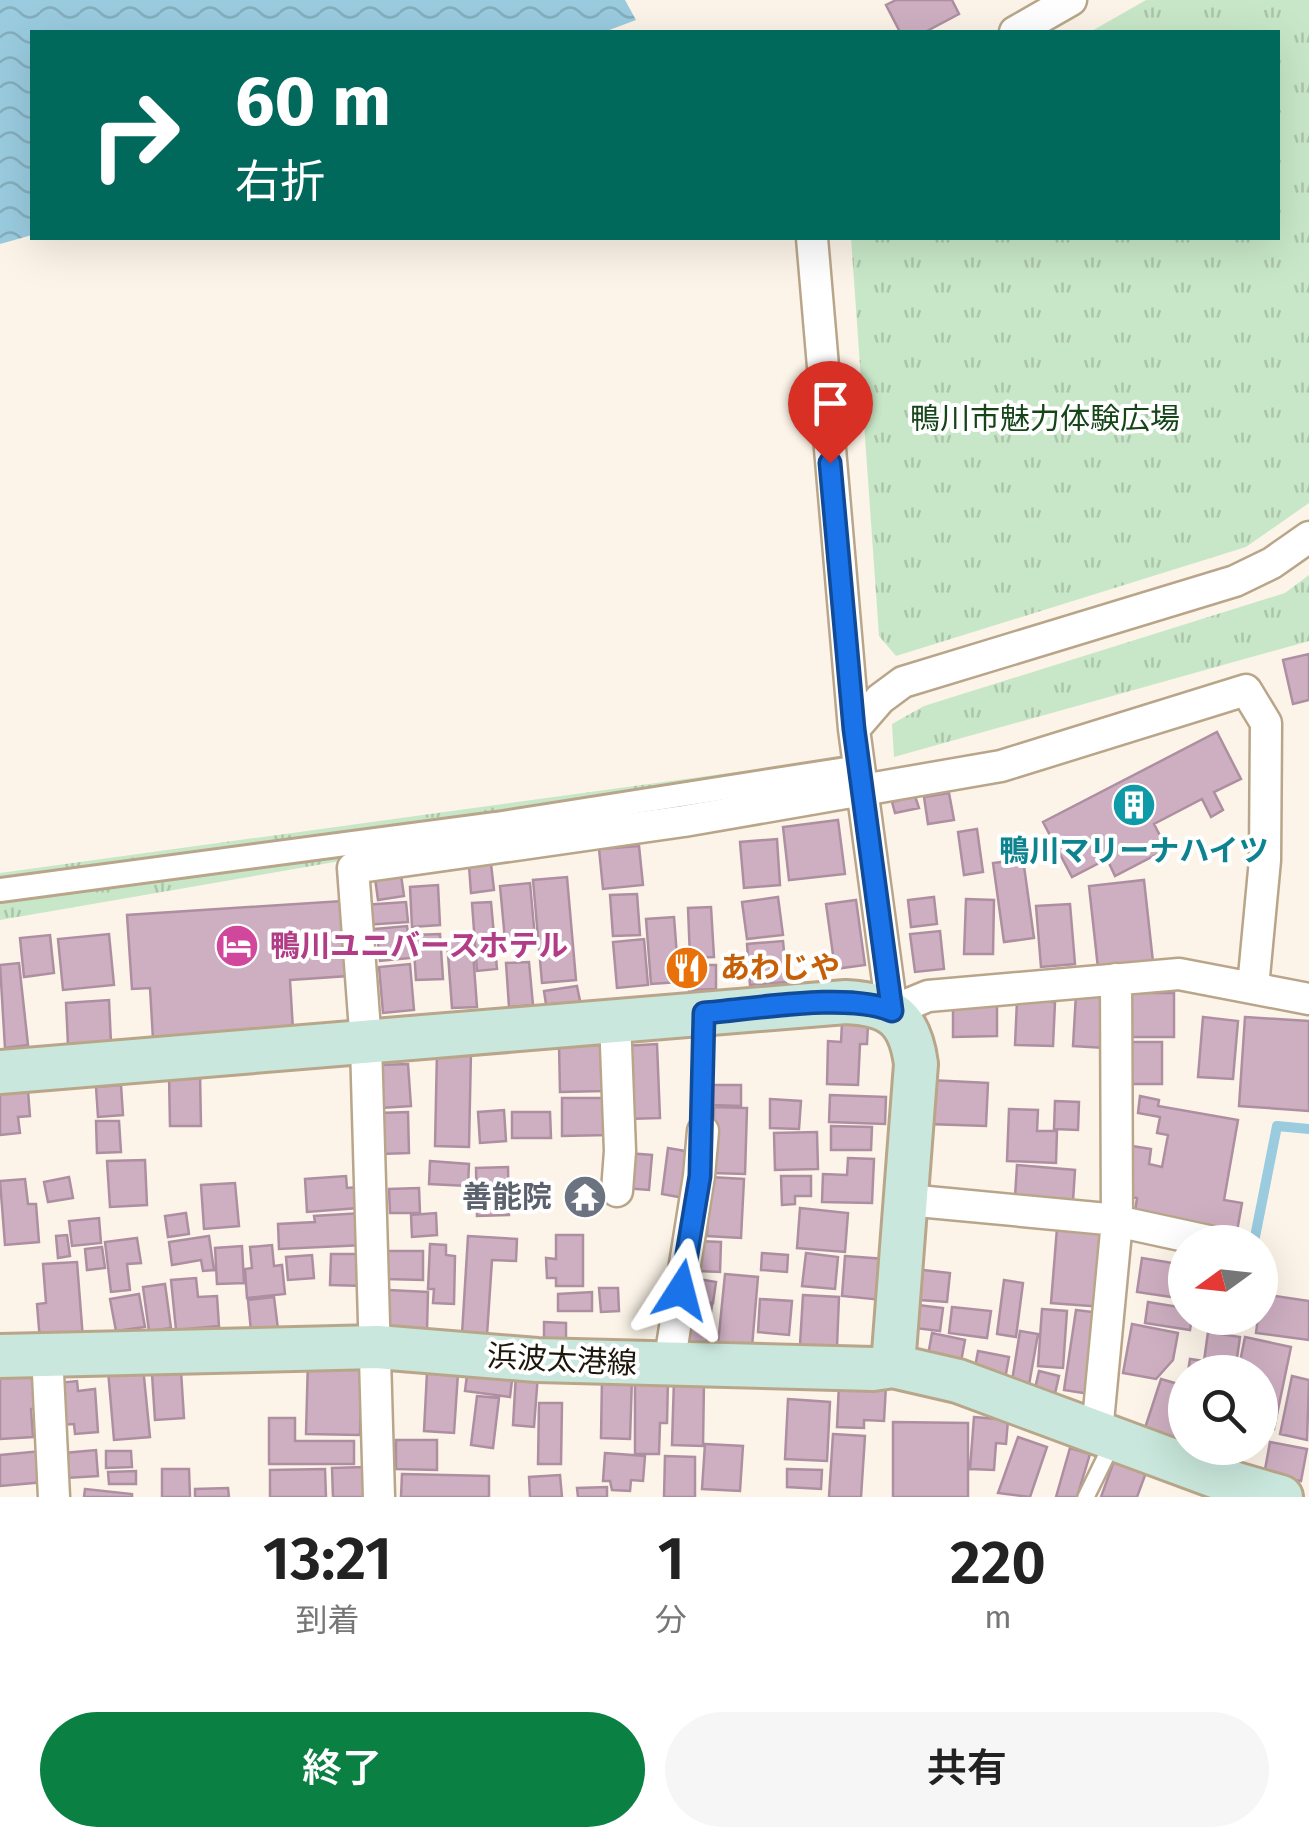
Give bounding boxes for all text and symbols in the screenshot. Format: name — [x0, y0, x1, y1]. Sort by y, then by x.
text: 60 m — [235, 60, 391, 144]
icon: right — [70, 70, 200, 200]
text: 右折 — [235, 155, 325, 209]
pin — [788, 361, 873, 464]
icon: arrive — [803, 376, 858, 431]
park label: 鴨川市魅力体験広場 — [910, 401, 1180, 437]
building icon: 鴨川マリーナハイツ — [1111, 782, 1157, 828]
place label: 鴨川マリーナハイツ — [999, 833, 1269, 869]
hotel icon: 鴨川ユニバースホテル — [214, 923, 260, 969]
place label: 鴨川ユニバースホテル — [270, 928, 569, 964]
restaurant icon: あわじや — [664, 945, 710, 991]
place label: あわじや — [720, 950, 840, 986]
temple icon: 善能院 — [562, 1174, 608, 1220]
place label: 善能院 — [462, 1179, 552, 1215]
north arrow — [1168, 1225, 1278, 1335]
map controls — [1168, 1225, 1278, 1465]
position arrow — [629, 1238, 733, 1342]
street label: 浜波太港線 — [486, 1338, 638, 1382]
button: search — [1168, 1355, 1278, 1465]
text: 13:21 — [263, 1523, 392, 1595]
text: 1 — [657, 1523, 685, 1595]
text: 220 — [950, 1527, 1046, 1599]
text: m — [984, 1598, 1012, 1636]
text: 到着 — [296, 1601, 360, 1639]
text: 分 — [655, 1601, 687, 1639]
button: 終了 — [40, 1712, 645, 1827]
button: 共有 — [665, 1712, 1269, 1827]

